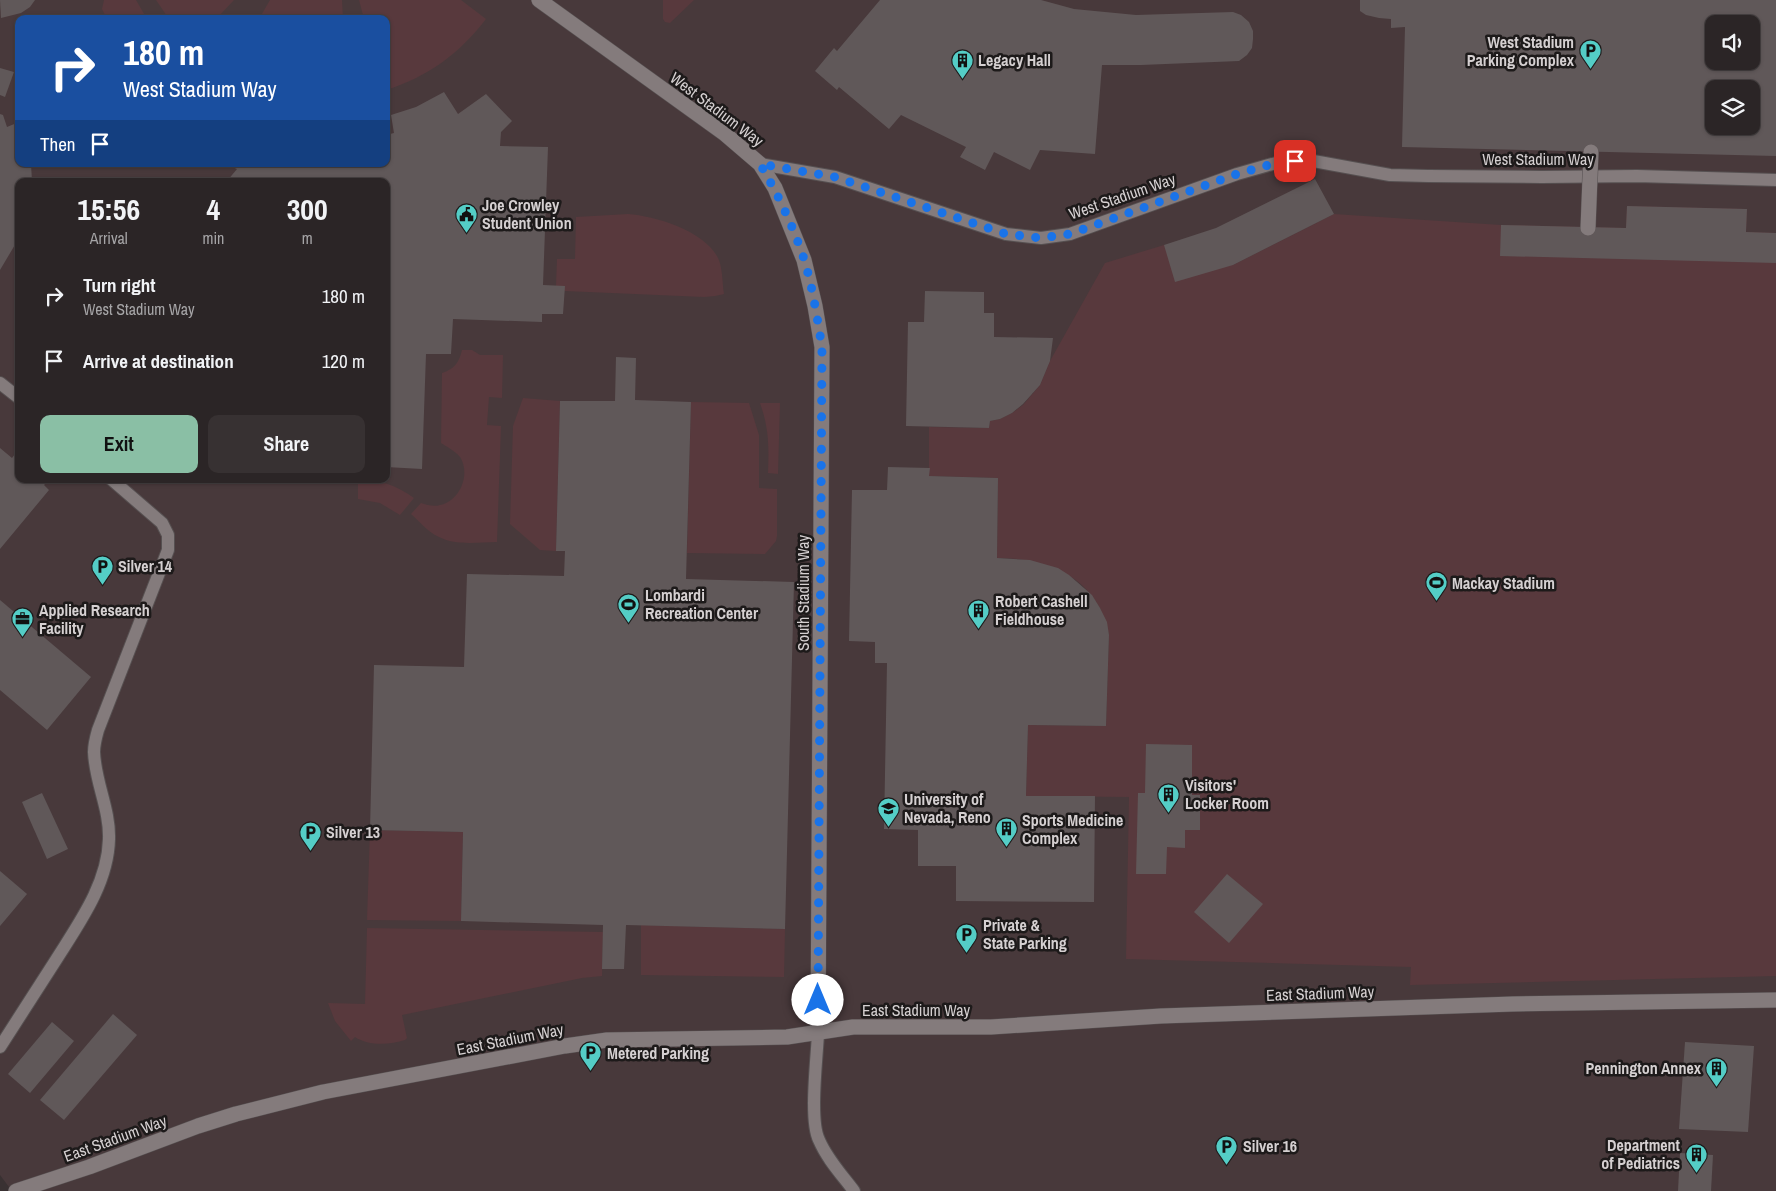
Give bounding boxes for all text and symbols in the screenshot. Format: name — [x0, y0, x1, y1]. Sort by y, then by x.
map controls — [1705, 15, 1760, 135]
button: sound — [1705, 15, 1760, 70]
text: 180 m — [123, 29, 204, 76]
place label: West Stadium Parking Complex — [1467, 31, 1575, 71]
icon: right — [40, 35, 105, 100]
parking icon: West Stadium Parking Complex — [1578, 39, 1602, 70]
building icon: Legacy Hall — [950, 48, 974, 79]
place label: Legacy Hall — [978, 49, 1051, 71]
street label: West Stadium Way — [666, 67, 769, 152]
text: West Stadium Way — [123, 74, 276, 104]
button: layers — [1705, 80, 1760, 135]
icon: arrive — [86, 130, 114, 158]
text: Then — [40, 131, 76, 157]
pin — [1274, 140, 1316, 182]
icon: arrive — [1281, 147, 1309, 175]
street label: West Stadium Way — [1482, 148, 1594, 170]
street label: West Stadium Way — [1066, 167, 1179, 225]
text: 15:56 — [77, 189, 140, 229]
text: 4 — [207, 189, 220, 229]
text: 300 — [287, 189, 328, 229]
place label: Joe Crowley Student Union — [482, 194, 572, 234]
public building icon: Joe Crowley Student Union — [454, 202, 478, 233]
text: Arrival — [90, 227, 128, 249]
text: min — [202, 227, 224, 249]
text: m — [302, 227, 313, 249]
text: Turn right — [83, 272, 155, 298]
icon: right — [40, 282, 68, 310]
text: 180 m — [322, 283, 365, 309]
text: West Stadium Way — [83, 298, 195, 320]
icon: arrive — [40, 347, 68, 375]
text: Arrive at destination — [83, 348, 234, 374]
text: 120 m — [322, 348, 365, 374]
button: Exit — [40, 415, 198, 473]
button: Share — [208, 415, 365, 473]
street label: South Stadium Way — [792, 534, 814, 651]
parking icon: Silver 14 — [90, 554, 114, 585]
place label: Silver 14 — [118, 555, 173, 577]
sports icon: Mackay Stadium — [1424, 571, 1448, 602]
place label: Mackay Stadium — [1452, 572, 1555, 594]
place label: Lombardi Recreation Center — [645, 584, 759, 624]
place label: Robert Cashell Fieldhouse — [995, 590, 1088, 630]
sports icon: Lombardi Recreation Center — [617, 592, 641, 623]
building icon: Robert Cashell Fieldhouse — [967, 598, 991, 629]
place label: Applied Research Facility — [39, 599, 150, 639]
office icon: Applied Research Facility — [11, 607, 35, 638]
place label: Visitors' Locker Room — [1185, 774, 1269, 814]
building icon: Visitors' Locker Room — [1157, 782, 1181, 813]
place label: University of Nevada, Reno — [904, 788, 991, 828]
school or university icon: University of Nevada, Reno — [876, 796, 900, 827]
place label: Sports Medicine Complex — [1022, 809, 1123, 849]
building icon: Sports Medicine Complex — [994, 817, 1018, 848]
parking icon: Silver 13 — [298, 820, 322, 851]
place label: Silver 13 — [326, 821, 380, 843]
place label: Private & State Parking — [983, 914, 1067, 954]
parking icon: Private & State Parking — [955, 922, 979, 953]
position arrow — [791, 973, 843, 1025]
street label: East Stadium Way — [1266, 980, 1375, 1006]
street label: East Stadium Way — [862, 999, 971, 1021]
street label: East Stadium Way — [455, 1018, 566, 1060]
parking icon: Metered Parking — [579, 1041, 603, 1072]
place label: Metered Parking — [607, 1042, 709, 1064]
building icon: Pennington Annex — [1705, 1056, 1729, 1087]
place label: Pennington Annex — [1586, 1057, 1702, 1079]
street label: East Stadium Way — [60, 1109, 170, 1167]
parking icon: Silver 16 — [1215, 1134, 1239, 1165]
place label: Department of Pediatrics — [1601, 1134, 1681, 1174]
place label: Silver 16 — [1243, 1135, 1297, 1157]
building icon: Department of Pediatrics — [1684, 1142, 1708, 1173]

